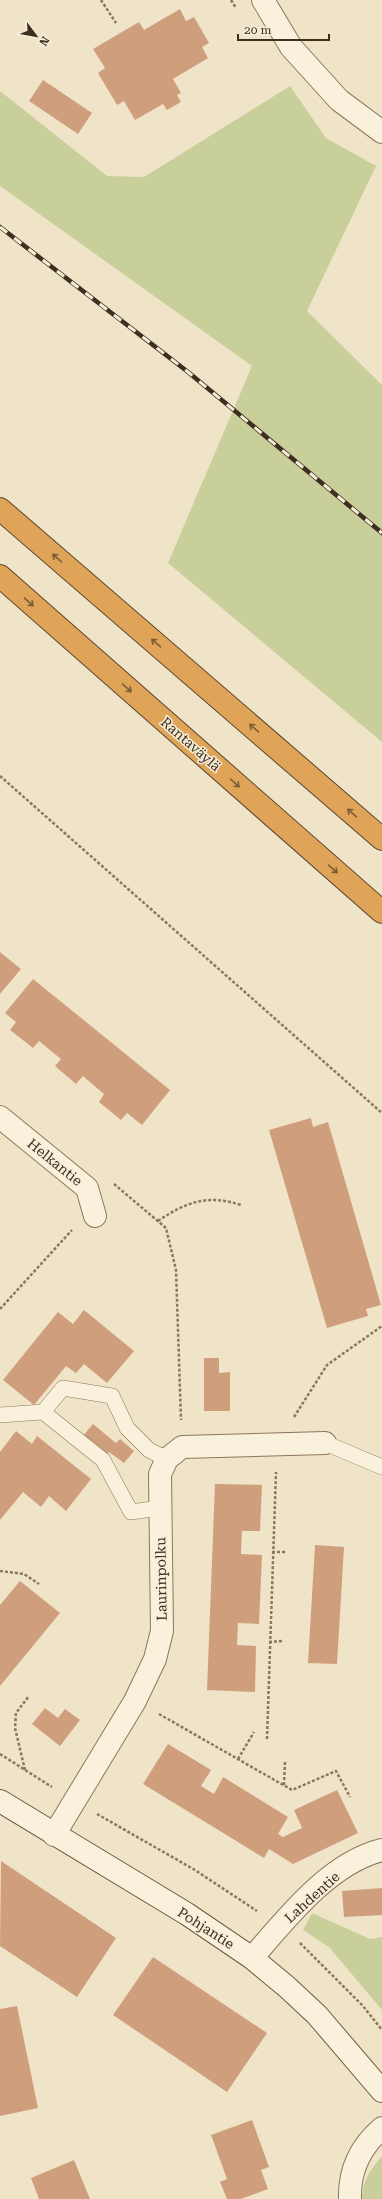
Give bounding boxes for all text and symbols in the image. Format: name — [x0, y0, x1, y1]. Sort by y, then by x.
north arrow — [16, 16, 56, 56]
scale bar — [238, 16, 329, 42]
text: 20 m — [244, 23, 271, 37]
text: N — [36, 34, 52, 49]
one-way arrow — [52, 554, 63, 563]
one-way arrow — [24, 597, 34, 606]
one-way arrow — [150, 639, 161, 648]
one-way arrow — [122, 683, 132, 692]
street label: Rantaväylä — [158, 714, 224, 775]
one-way arrow — [249, 724, 259, 733]
one-way arrow — [230, 778, 240, 788]
one-way arrow — [347, 809, 358, 818]
one-way arrow — [327, 864, 338, 873]
street label: Helkantie — [24, 1135, 86, 1189]
street label: Laurinpolku — [152, 1537, 170, 1621]
street label: Lahdentie — [281, 1868, 343, 1926]
street label: Pohjantie — [175, 1904, 238, 1952]

